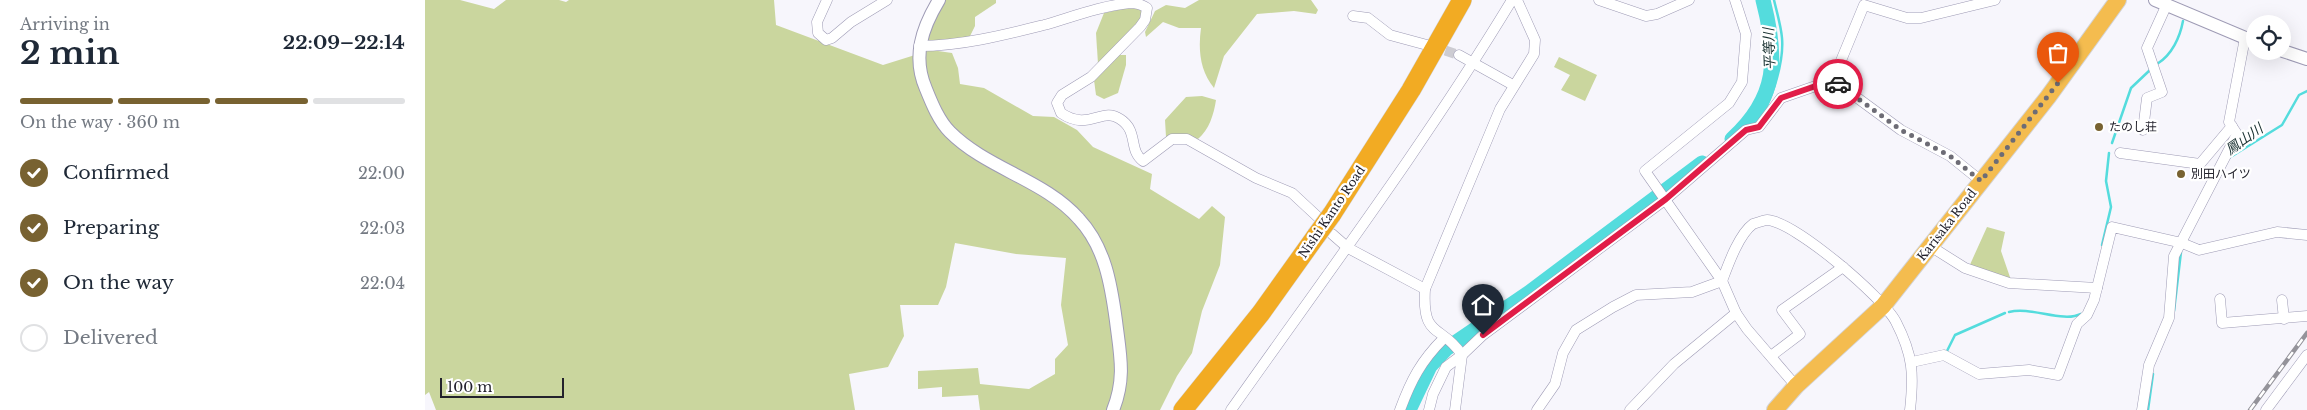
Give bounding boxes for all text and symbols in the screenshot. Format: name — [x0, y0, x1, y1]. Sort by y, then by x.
text: Arriving in — [20, 14, 110, 34]
map controls — [2246, 15, 2291, 60]
button: locate — [2246, 15, 2291, 60]
water label: 平等川 — [1759, 26, 1779, 70]
text: 22:09–22:14 — [283, 31, 405, 54]
pin — [2037, 32, 2079, 83]
text: 2 min — [20, 33, 120, 73]
icon: bag — [2044, 39, 2072, 67]
courier — [1813, 59, 1863, 109]
icon: car — [1824, 70, 1852, 98]
text: On the way · 360 m — [20, 112, 180, 132]
water label: 鳳山川 — [2222, 118, 2268, 158]
place label: たのし荘 — [2109, 119, 2157, 134]
marker: たのし荘 — [2093, 121, 2105, 133]
icon: check — [20, 159, 48, 187]
text: Confirmed — [63, 161, 169, 184]
text: 22:00 — [358, 163, 405, 183]
street label: Nishi Kanto Road — [1295, 163, 1368, 261]
place label: 別田ハイツ — [2191, 166, 2251, 181]
marker: 別田ハイツ — [2175, 168, 2187, 180]
street label: Karisaka Road — [1914, 186, 1979, 264]
icon: check — [20, 214, 48, 242]
text: Preparing — [63, 216, 159, 239]
text: 22:03 — [359, 218, 405, 238]
icon: check — [20, 269, 48, 297]
text: On the way — [63, 271, 174, 294]
text: 22:04 — [360, 273, 405, 293]
pin — [1462, 284, 1504, 335]
icon: home — [1469, 291, 1497, 319]
text: Delivered — [63, 326, 158, 349]
scale bar — [440, 375, 564, 398]
text: 100 m — [447, 378, 492, 396]

